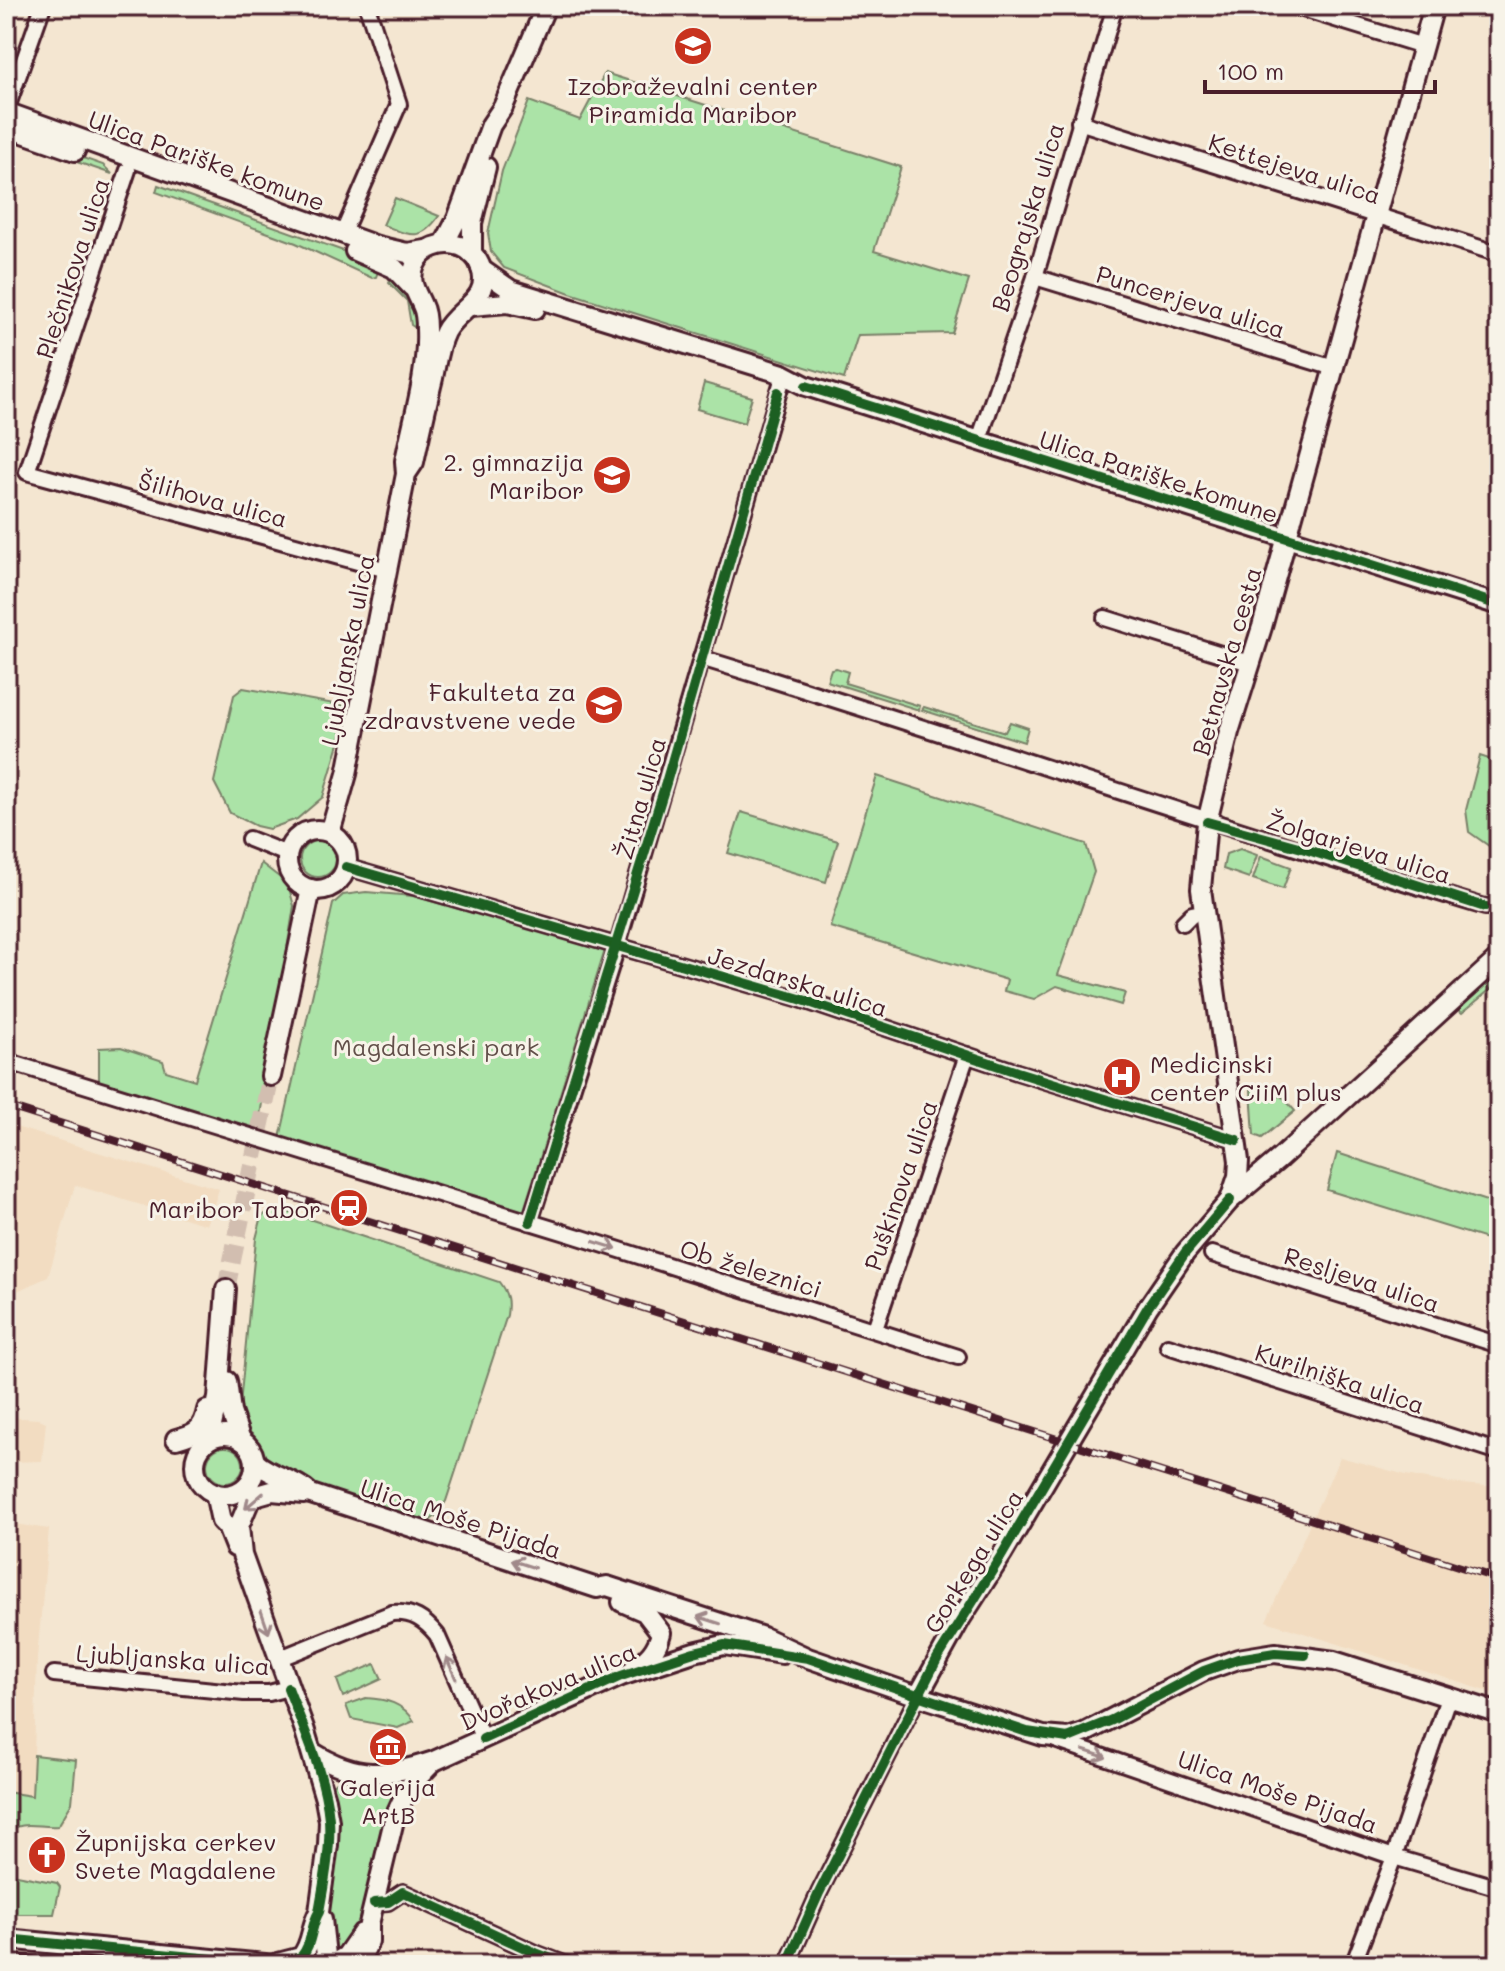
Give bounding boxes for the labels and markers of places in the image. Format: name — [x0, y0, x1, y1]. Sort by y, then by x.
school or university icon: Izobraževalni center Piramida Maribor — [672, 25, 714, 67]
place label: Izobraževalni center Piramida Maribor — [568, 70, 818, 129]
place label: 2. gimnazija Maribor — [444, 446, 584, 505]
school or university icon: 2. gimnazija Maribor — [591, 454, 633, 496]
place label: Fakulteta za zdravstvene vede — [365, 676, 576, 735]
school or university icon: Fakulteta za zdravstvene vede — [583, 684, 625, 726]
place label: Medicinski center CiiM plus — [1150, 1048, 1342, 1107]
hospital icon: Medicinski center CiiM plus — [1101, 1056, 1143, 1098]
station icon: Maribor Tabor — [328, 1187, 370, 1229]
place label: Maribor Tabor — [148, 1193, 321, 1224]
museum icon: Galerija ArtB — [367, 1726, 409, 1768]
place label: Galerija ArtB — [340, 1771, 436, 1830]
place label: Župnijska cerkev Svete Magdalene — [75, 1826, 276, 1885]
church icon: Župnijska cerkev Svete Magdalene — [26, 1834, 68, 1876]

